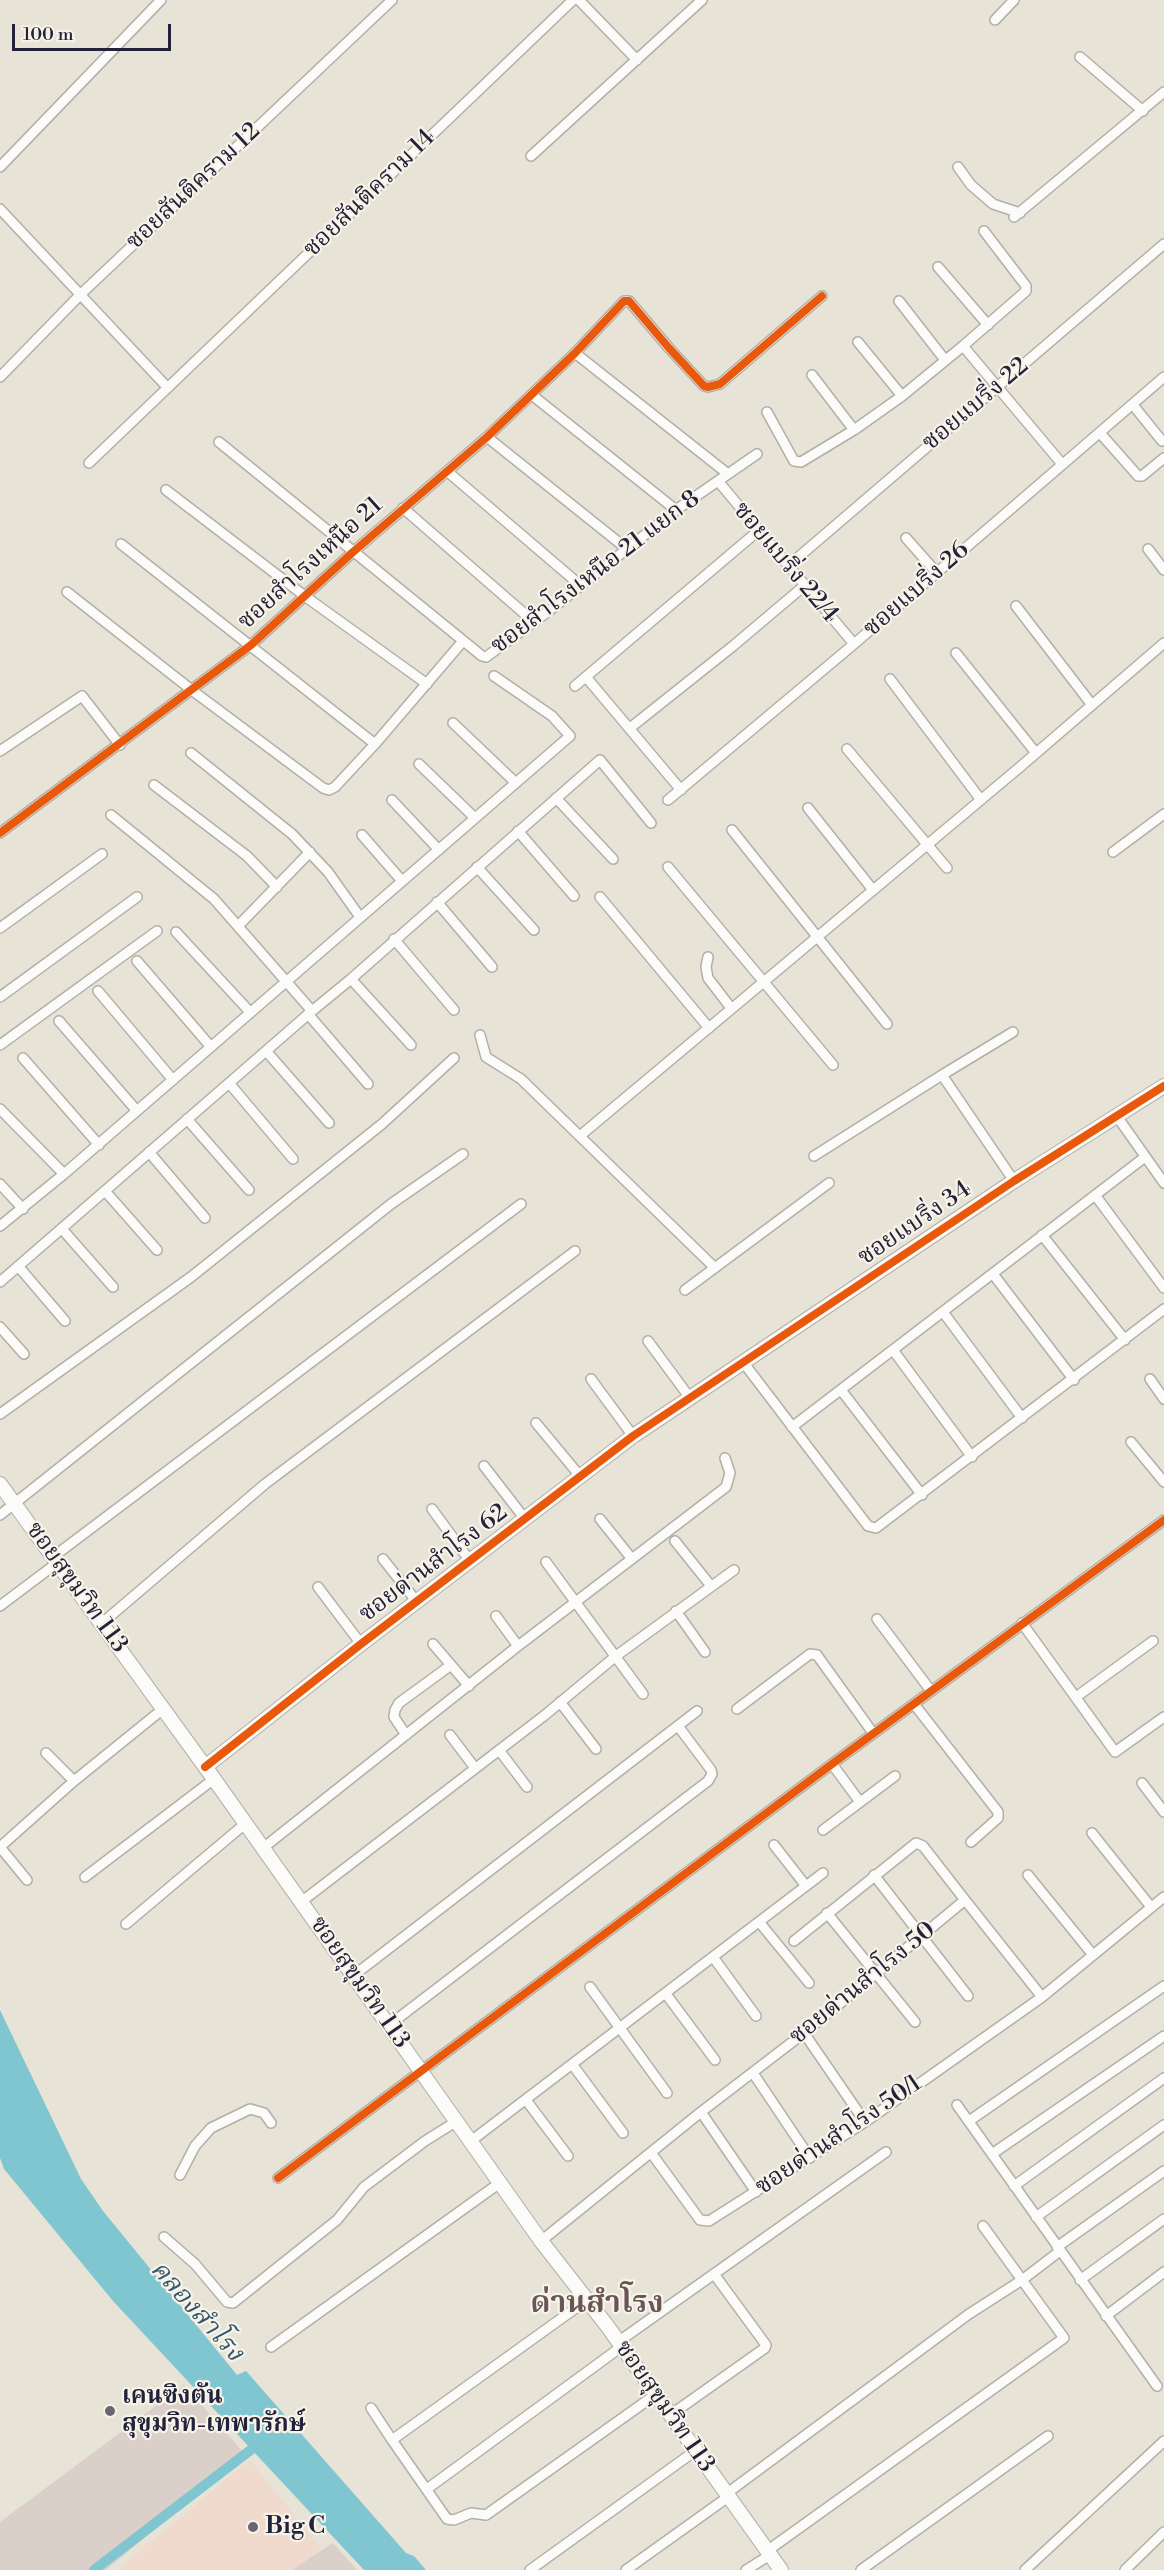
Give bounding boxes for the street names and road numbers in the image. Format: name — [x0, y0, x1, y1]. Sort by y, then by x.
street label: ซอยสันติคราม 12 — [121, 118, 267, 256]
street label: ซอยสันติคราม 14 — [298, 124, 442, 264]
street label: ซอยแบริ่ง 22 — [917, 352, 1035, 458]
street label: ซอยสำโรงเหนือ 21 แยก 8 — [486, 485, 706, 661]
street label: ซอยสำโรงเหนือ 21 — [233, 492, 389, 636]
street label: ซอยแบริ่ง 22/4 — [726, 497, 844, 629]
street label: ซอยแบริ่ง 26 — [858, 536, 976, 644]
street label: ซอยแบริ่ง 34 — [853, 1176, 977, 1272]
street label: ซอยด่านสำโรง 62 — [354, 1499, 514, 1629]
street label: ซอยสุขุมวิท 113 — [19, 1517, 133, 1659]
street label: ซอยสุขุมวิท 113 — [303, 1911, 415, 2055]
street label: ซอยด่านสำโรง 50 — [784, 1916, 942, 2052]
street label: ซอยด่านสำโรง 50/1 — [750, 2070, 928, 2202]
street label: ซอยสุขุมวิท 113 — [608, 2335, 720, 2479]

